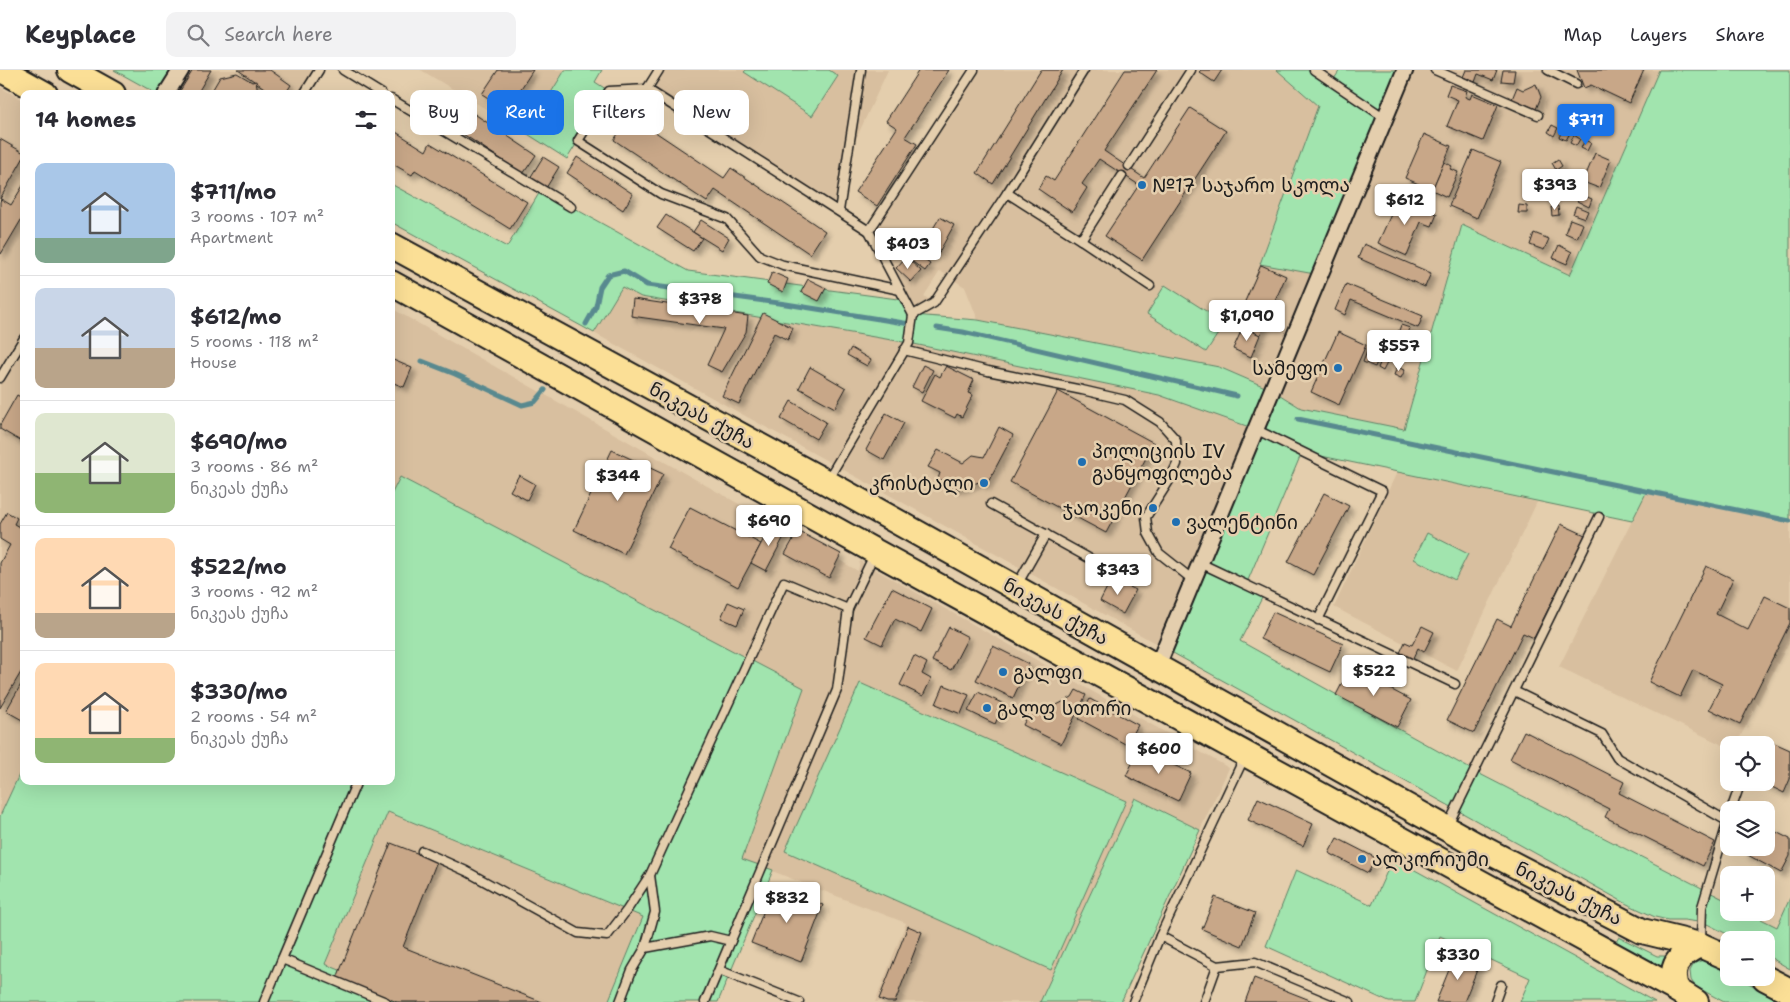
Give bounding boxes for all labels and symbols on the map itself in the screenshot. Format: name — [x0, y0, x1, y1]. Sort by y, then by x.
pin: $711 — [1556, 104, 1616, 146]
pin: $393 — [1525, 168, 1585, 211]
place label: №17 საჯარო სკოლა — [1152, 173, 1350, 198]
marker: №17 საჯარო სკოლა — [1136, 179, 1148, 191]
pin: $612 — [1375, 184, 1435, 226]
pin: $403 — [878, 228, 938, 270]
pin: $378 — [670, 282, 730, 325]
pin: $1,090 — [1206, 300, 1288, 342]
pin: $557 — [1369, 330, 1429, 372]
place label: სამეფო — [1252, 356, 1328, 381]
marker: სამეფო — [1332, 362, 1344, 374]
street label: ნიკეას ქუჩა — [645, 376, 759, 455]
place label: პოლიციის IV განყოფილება — [1092, 439, 1232, 486]
marker: პოლიციის IV განყოფილება — [1076, 456, 1088, 468]
pin: $344 — [588, 460, 648, 502]
place label: კრისტალი — [869, 471, 974, 496]
marker: კრისტალი — [978, 477, 990, 489]
place label: ჯაოკენი — [1062, 496, 1143, 521]
marker: ჯაოკენი — [1147, 502, 1159, 514]
pin: $690 — [739, 504, 799, 547]
place label: ვალენტინი — [1186, 510, 1298, 535]
marker: ვალენტინი — [1170, 516, 1182, 528]
pin: $343 — [1088, 554, 1148, 596]
street label: ნიკეას ქუჩა — [999, 572, 1113, 651]
pin: $522 — [1344, 654, 1404, 697]
place label: გალფი — [1013, 660, 1082, 685]
marker: გალფი — [997, 666, 1009, 678]
place label: გალფ სთორი — [997, 696, 1132, 721]
marker: გალფ სთორი — [981, 702, 993, 714]
pin: $600 — [1129, 732, 1189, 775]
place label: ალკორიუმი — [1372, 847, 1489, 872]
marker: ალკორიუმი — [1356, 853, 1368, 865]
street label: ნიკეას ქუჩა — [1511, 856, 1627, 931]
pin: $832 — [757, 882, 817, 924]
pin: $330 — [1428, 938, 1488, 981]

